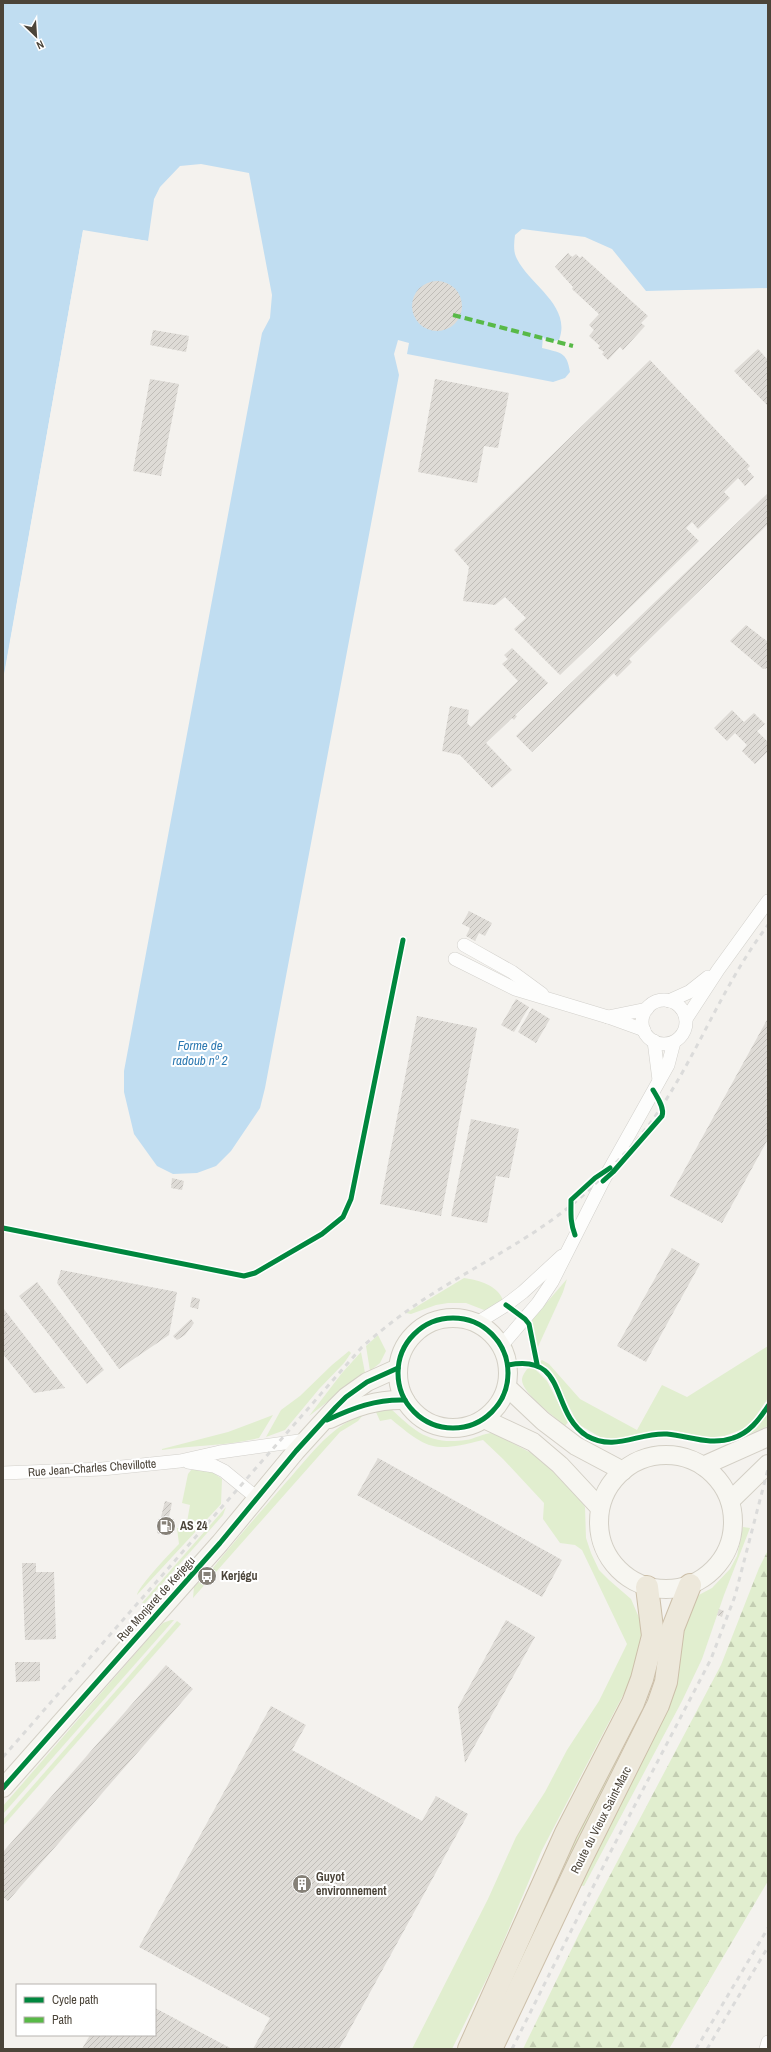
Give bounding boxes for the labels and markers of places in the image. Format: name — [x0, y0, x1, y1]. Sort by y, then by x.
fuel station icon: AS 24 — [155, 1515, 177, 1537]
place label: AS 24 — [180, 1518, 208, 1534]
bus stop icon: Kerjégu — [196, 1565, 218, 1587]
place label: Kerjégu — [221, 1568, 258, 1584]
place label: Guyot environnement — [316, 1869, 387, 1899]
building icon: Guyot environnement — [291, 1873, 313, 1895]

